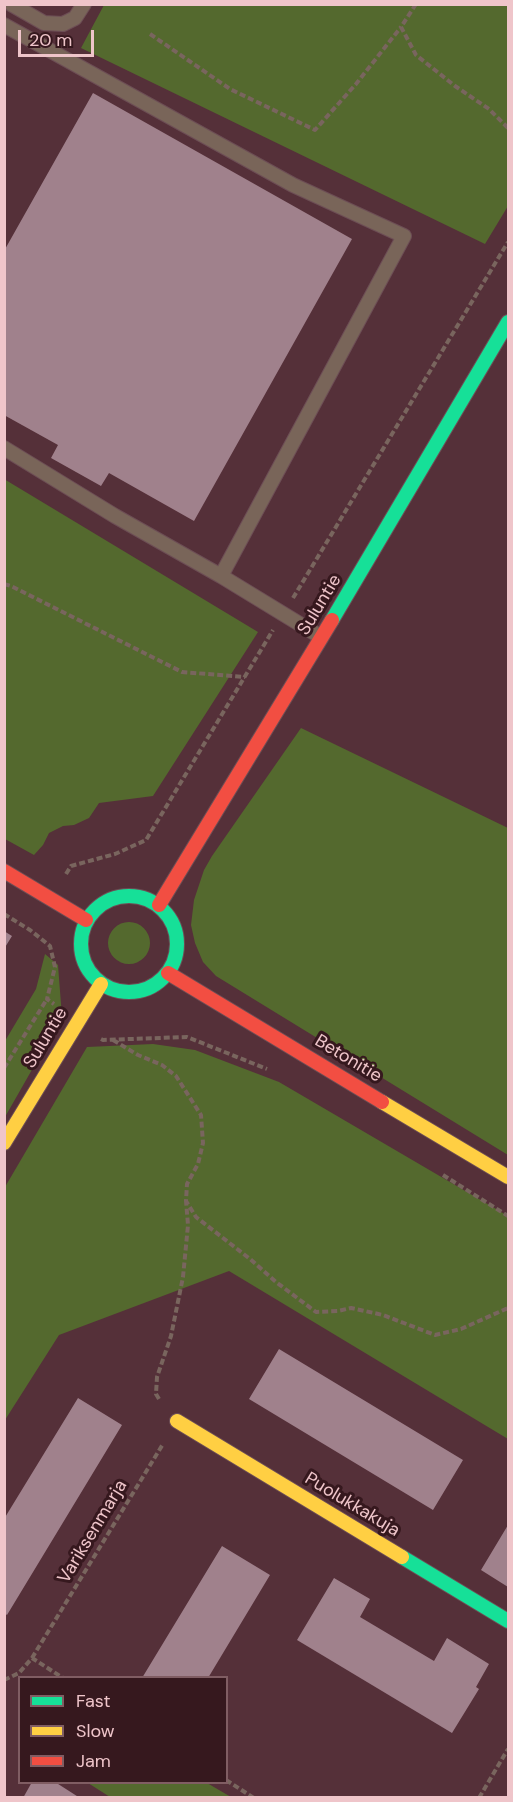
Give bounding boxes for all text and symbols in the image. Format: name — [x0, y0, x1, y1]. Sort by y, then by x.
scale bar — [21, 18, 98, 56]
text: 20 m — [29, 28, 72, 52]
street label: Suluntie — [293, 571, 347, 639]
street label: Suluntie — [19, 1004, 73, 1072]
street label: Betonitie — [311, 1031, 385, 1087]
street label: Puolukkakuja — [301, 1468, 403, 1542]
street label: Variksenmarja — [54, 1476, 132, 1588]
legend — [18, 1676, 228, 1784]
text: Fast — [76, 1689, 111, 1713]
text: Slow — [76, 1719, 115, 1743]
text: Jam — [76, 1749, 111, 1773]

